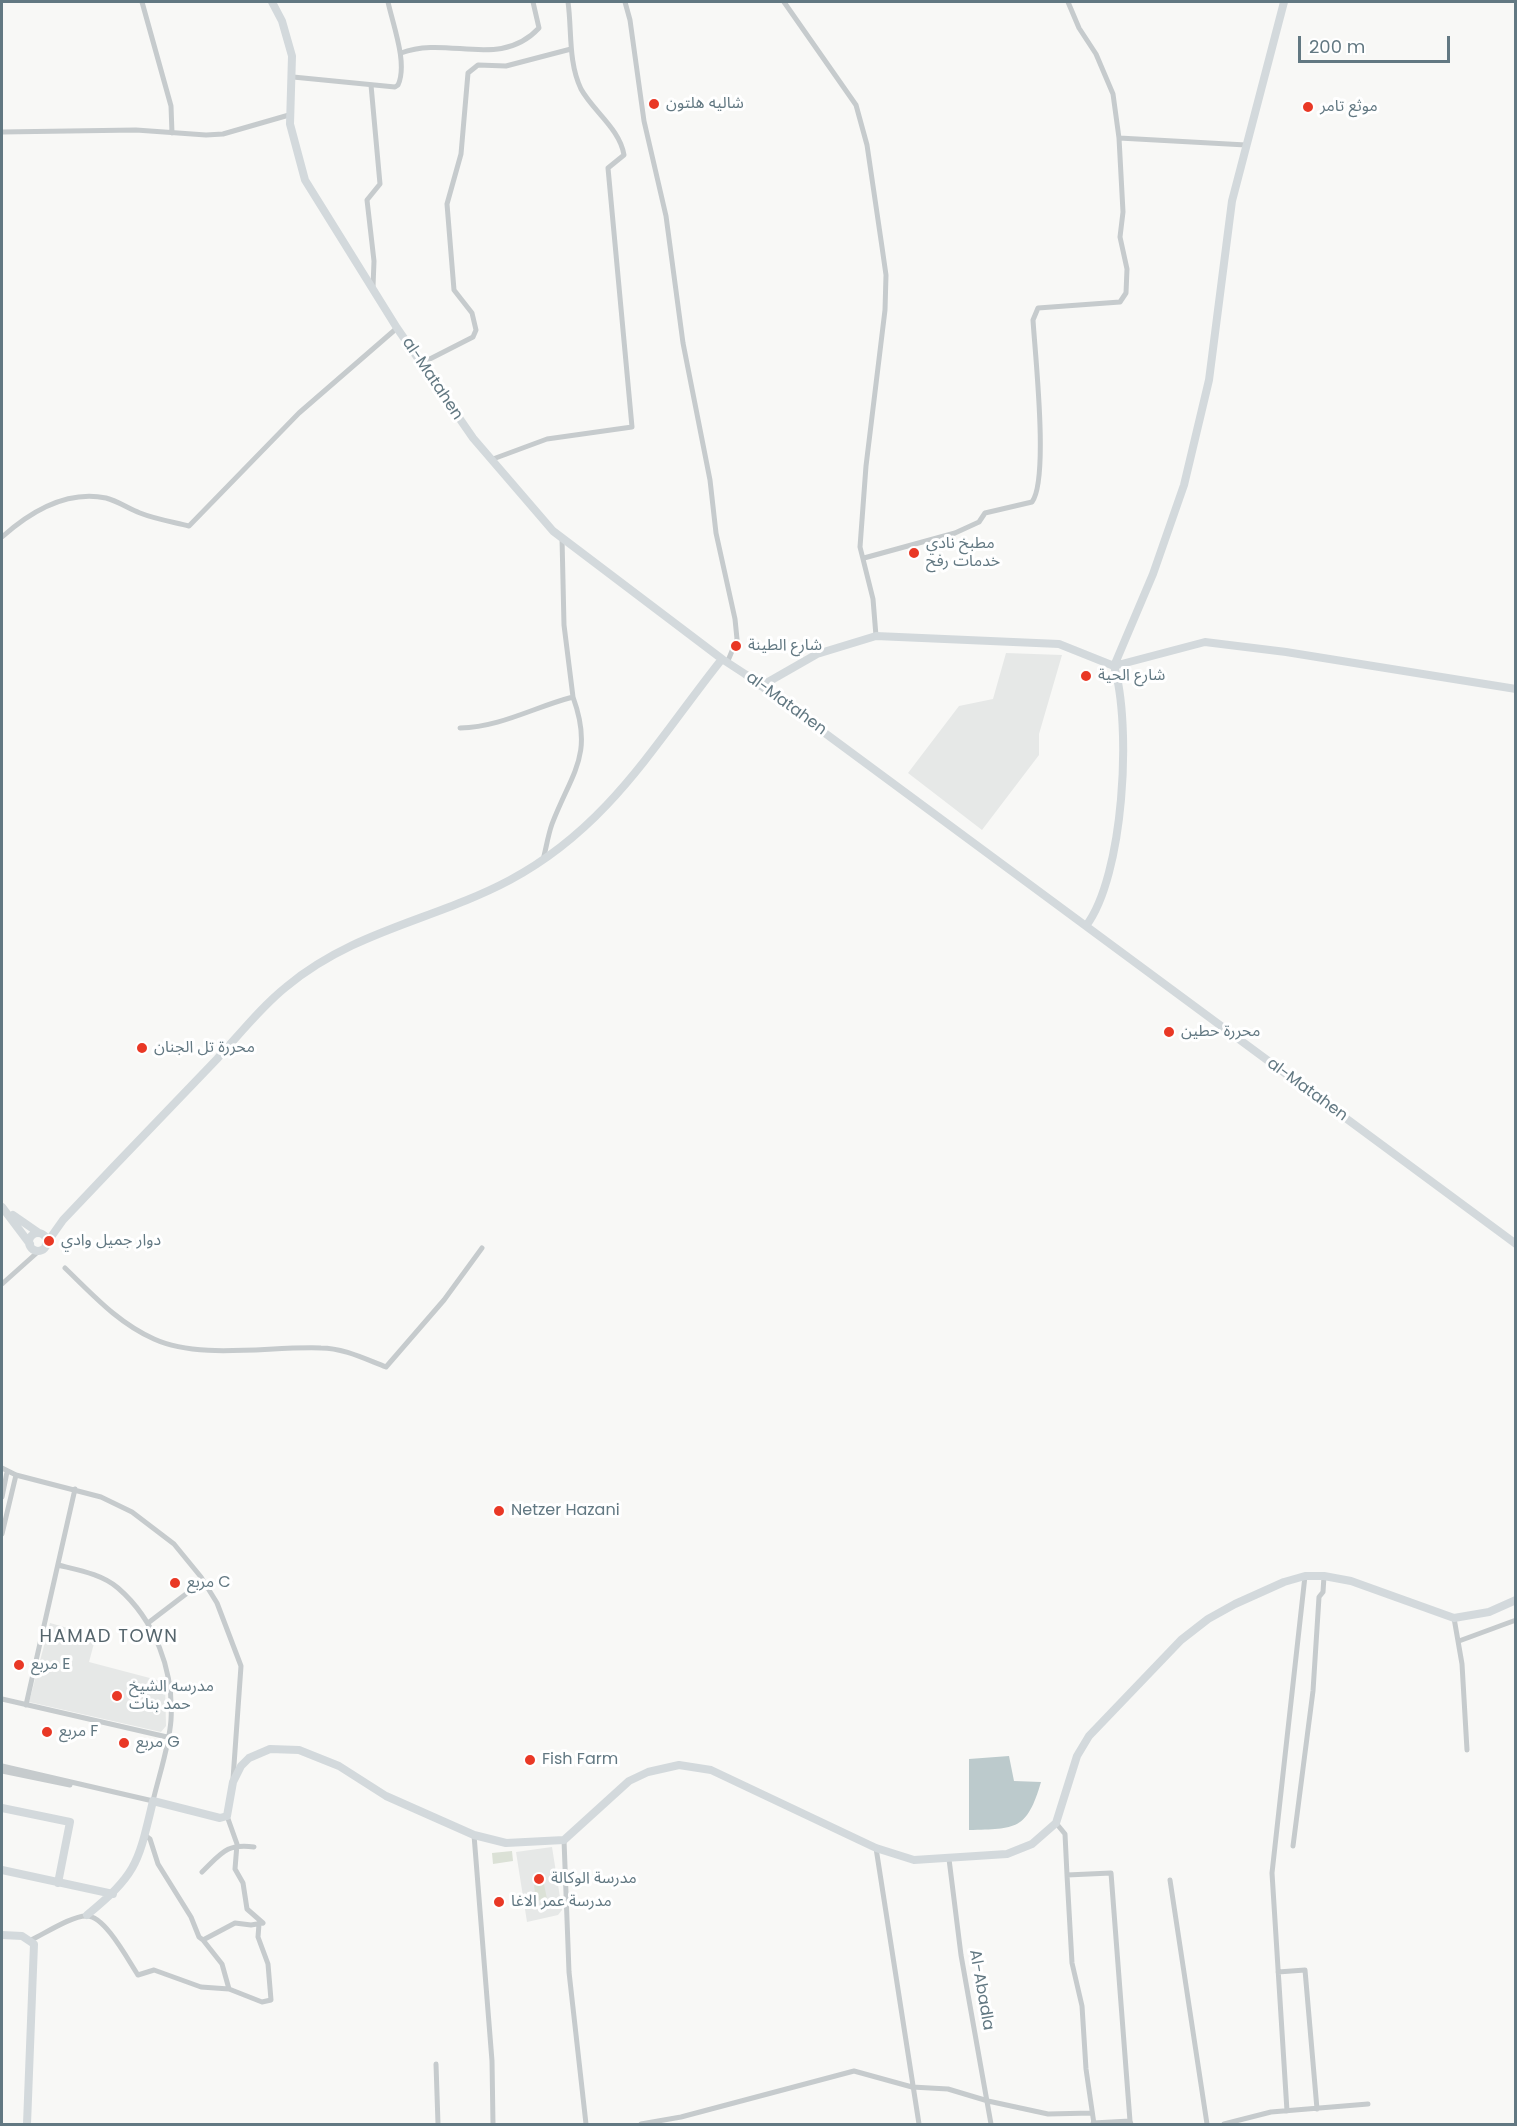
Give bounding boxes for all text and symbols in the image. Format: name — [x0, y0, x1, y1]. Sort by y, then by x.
scale bar — [1301, 24, 1452, 62]
text: 200 m — [1309, 34, 1365, 59]
place label: شاليه هلتون — [666, 94, 744, 114]
marker: شاليه هلتون — [647, 97, 661, 111]
place label: موثع تامر — [1320, 97, 1378, 117]
marker: موثع تامر — [1301, 100, 1315, 114]
street label: al-Matahen — [397, 334, 467, 424]
place label: مطبخ نادي خدمات رفح — [926, 534, 1000, 572]
marker: مطبخ نادي خدمات رفح — [907, 546, 921, 560]
place label: شارع الطينة — [748, 636, 822, 656]
marker: شارع الطينة — [729, 639, 743, 653]
place label: شارع الحية — [1098, 666, 1165, 686]
street label: al-Matahen — [742, 668, 830, 740]
marker: شارع الحية — [1079, 669, 1093, 683]
place label: محررة حطين — [1181, 1022, 1260, 1042]
marker: محررة حطين — [1162, 1025, 1176, 1039]
place label: محررة تل الجنان — [154, 1038, 255, 1058]
marker: محررة تل الجنان — [135, 1041, 149, 1055]
street label: al-Matahen — [1263, 1054, 1351, 1126]
place label: دوار جميل وادي — [61, 1231, 161, 1251]
marker: دوار جميل وادي — [42, 1234, 56, 1248]
place label: Netzer Hazani — [511, 1501, 620, 1521]
marker: Netzer Hazani — [492, 1504, 506, 1518]
place label: مربع C — [187, 1573, 231, 1593]
marker: مربع C — [168, 1576, 182, 1590]
district label: HAMAD TOWN — [40, 1626, 178, 1648]
place label: مربع E — [31, 1655, 71, 1675]
marker: مربع E — [12, 1658, 26, 1672]
place label: مدرسه الشيخ حمد بنات — [129, 1677, 214, 1715]
marker: مدرسه الشيخ حمد بنات — [110, 1689, 124, 1703]
place label: مربع F — [59, 1722, 98, 1742]
marker: مربع F — [40, 1725, 54, 1739]
place label: مربع G — [136, 1733, 180, 1753]
marker: مربع G — [117, 1736, 131, 1750]
place label: Fish Farm — [542, 1750, 618, 1770]
marker: Fish Farm — [523, 1753, 537, 1767]
place label: مدرسة الوكالة — [551, 1869, 637, 1889]
marker: مدرسة الوكالة — [532, 1872, 546, 1886]
place label: مدرسة عمر الاغا — [511, 1892, 612, 1912]
marker: مدرسة عمر الاغا — [492, 1895, 506, 1909]
street label: Al-Abadla — [964, 1948, 998, 2032]

